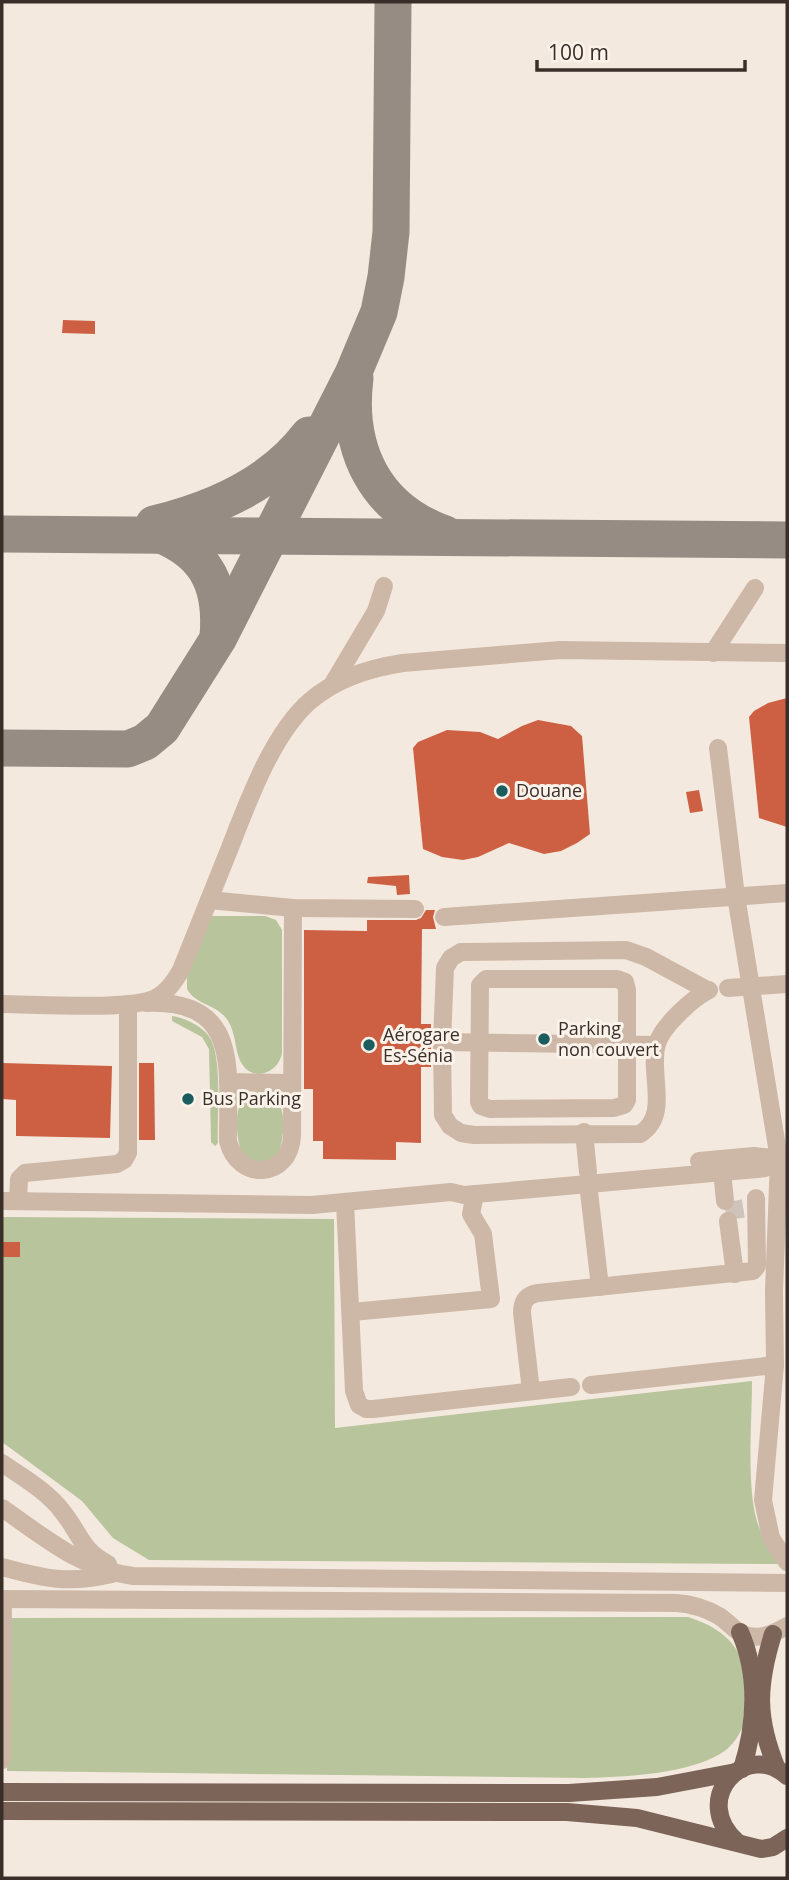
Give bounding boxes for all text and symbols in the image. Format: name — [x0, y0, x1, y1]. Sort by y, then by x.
scale bar — [537, 28, 745, 72]
text: 100 m — [548, 38, 609, 66]
place label: Douane — [516, 778, 582, 802]
marker: Douane — [494, 783, 510, 799]
place label: Parking non couvert — [558, 1016, 659, 1061]
place label: Aérogare Es-Sénia — [383, 1022, 460, 1067]
marker: Parking non couvert — [536, 1031, 552, 1047]
marker: Aérogare Es-Sénia — [361, 1037, 377, 1053]
place label: Bus Parking — [202, 1086, 301, 1110]
marker: Bus Parking — [180, 1091, 196, 1107]

